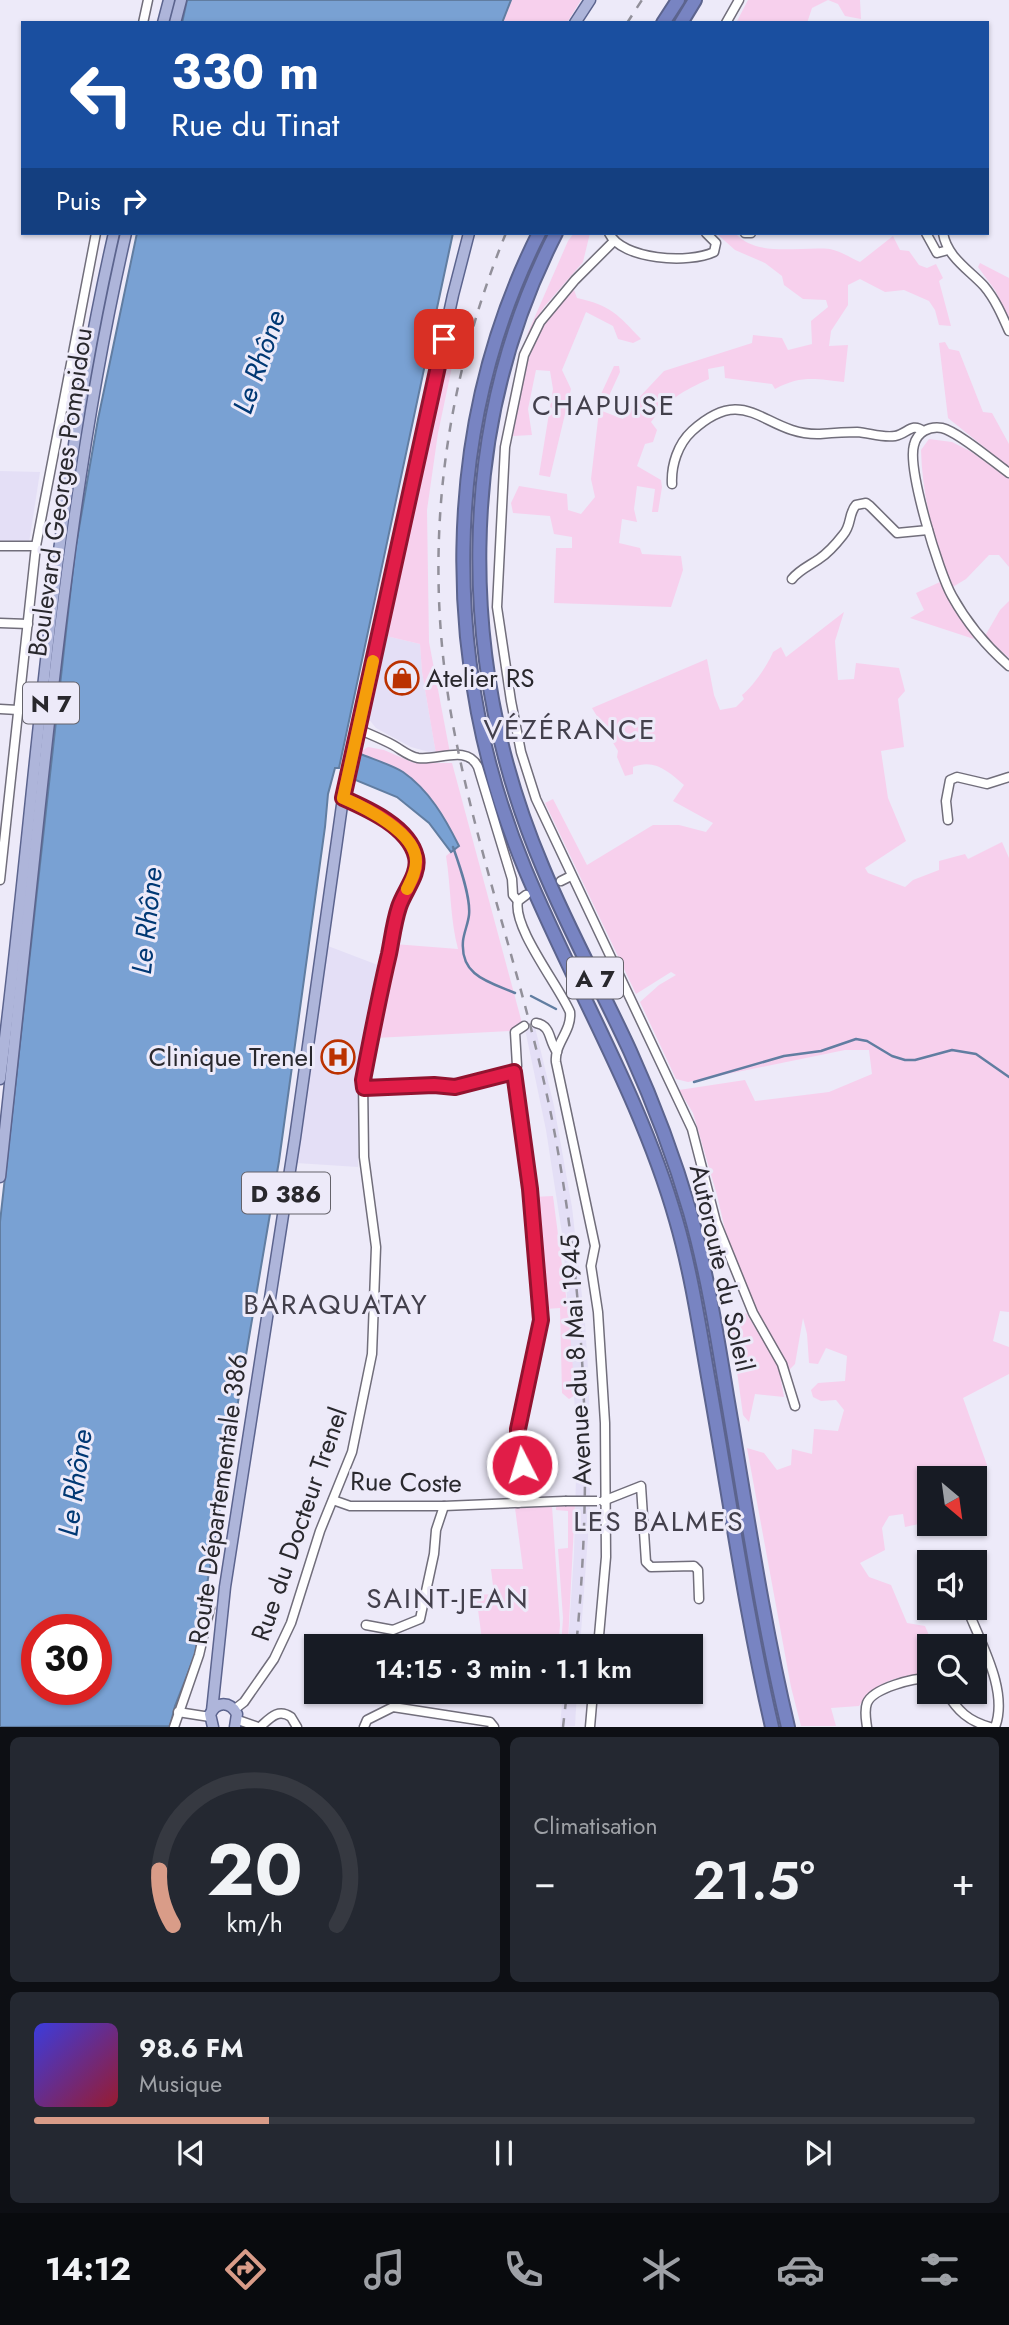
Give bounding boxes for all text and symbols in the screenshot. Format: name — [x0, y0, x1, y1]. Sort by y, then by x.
text: 330 m — [171, 37, 319, 107]
icon: left — [56, 49, 147, 140]
text: Rue du Tinat — [171, 102, 340, 148]
text: Puis — [56, 182, 101, 220]
icon: right — [115, 182, 153, 220]
water label: Le Rhône — [222, 305, 296, 419]
pin — [414, 309, 474, 369]
icon: arrive — [425, 320, 463, 358]
street label: Boulevard Georges Pompidou — [18, 325, 102, 659]
district label: CHAPUISE — [532, 385, 676, 426]
shop icon: Atelier RS — [383, 659, 421, 697]
place label: Atelier RS — [426, 659, 534, 697]
road number: N 7 — [23, 682, 79, 724]
district label: VÉZÉRANCE — [484, 709, 656, 750]
water label: Le Rhône — [121, 866, 173, 976]
road number: A 7 — [567, 958, 623, 998]
place label: Clinique Trenel — [148, 1038, 314, 1076]
hospital icon: Clinique Trenel — [319, 1038, 357, 1076]
street label: Autoroute du Soleil — [680, 1161, 764, 1375]
road number: D 386 — [242, 1172, 330, 1213]
street label: Avenue du 8 Mai 1945 — [550, 1233, 602, 1487]
district label: BARAQUATAY — [243, 1284, 429, 1325]
street label: Route Départementale 386 — [179, 1351, 257, 1647]
street label: Rue du Docteur Trenel — [241, 1402, 357, 1646]
water label: Le Rhône — [47, 1427, 103, 1539]
position arrow — [485, 1428, 559, 1502]
street label: Rue Coste — [350, 1462, 462, 1502]
north arrow — [917, 1466, 987, 1536]
map controls — [917, 1466, 987, 1704]
district label: LES BALMES — [573, 1501, 745, 1542]
button: sound — [917, 1550, 987, 1620]
district label: SAINT-JEAN — [366, 1578, 530, 1619]
speed limit sign: 30 — [21, 1614, 112, 1705]
button: search — [917, 1634, 987, 1704]
text: 14:15 · 3 min · 1.1 km — [375, 1650, 632, 1688]
text: Climatisation — [534, 1809, 658, 1843]
text: 20 — [207, 1818, 303, 1923]
text: 21.5° — [693, 1843, 815, 1919]
text: − — [534, 1854, 556, 1909]
text: + — [952, 1854, 975, 1909]
text: km/h — [226, 1905, 283, 1941]
text: 98.6 FM — [139, 2029, 243, 2067]
text: Musique — [139, 2067, 222, 2101]
icon: previous — [172, 2134, 210, 2172]
icon: pause — [485, 2134, 523, 2172]
icon: next — [799, 2134, 837, 2172]
icon: directions — [221, 2245, 270, 2294]
icon: music — [360, 2245, 409, 2294]
icon: phone — [499, 2245, 548, 2294]
icon: climate — [637, 2245, 686, 2294]
icon: car — [776, 2245, 825, 2294]
icon: filters — [915, 2245, 964, 2294]
text: 14:12 — [45, 2246, 131, 2292]

